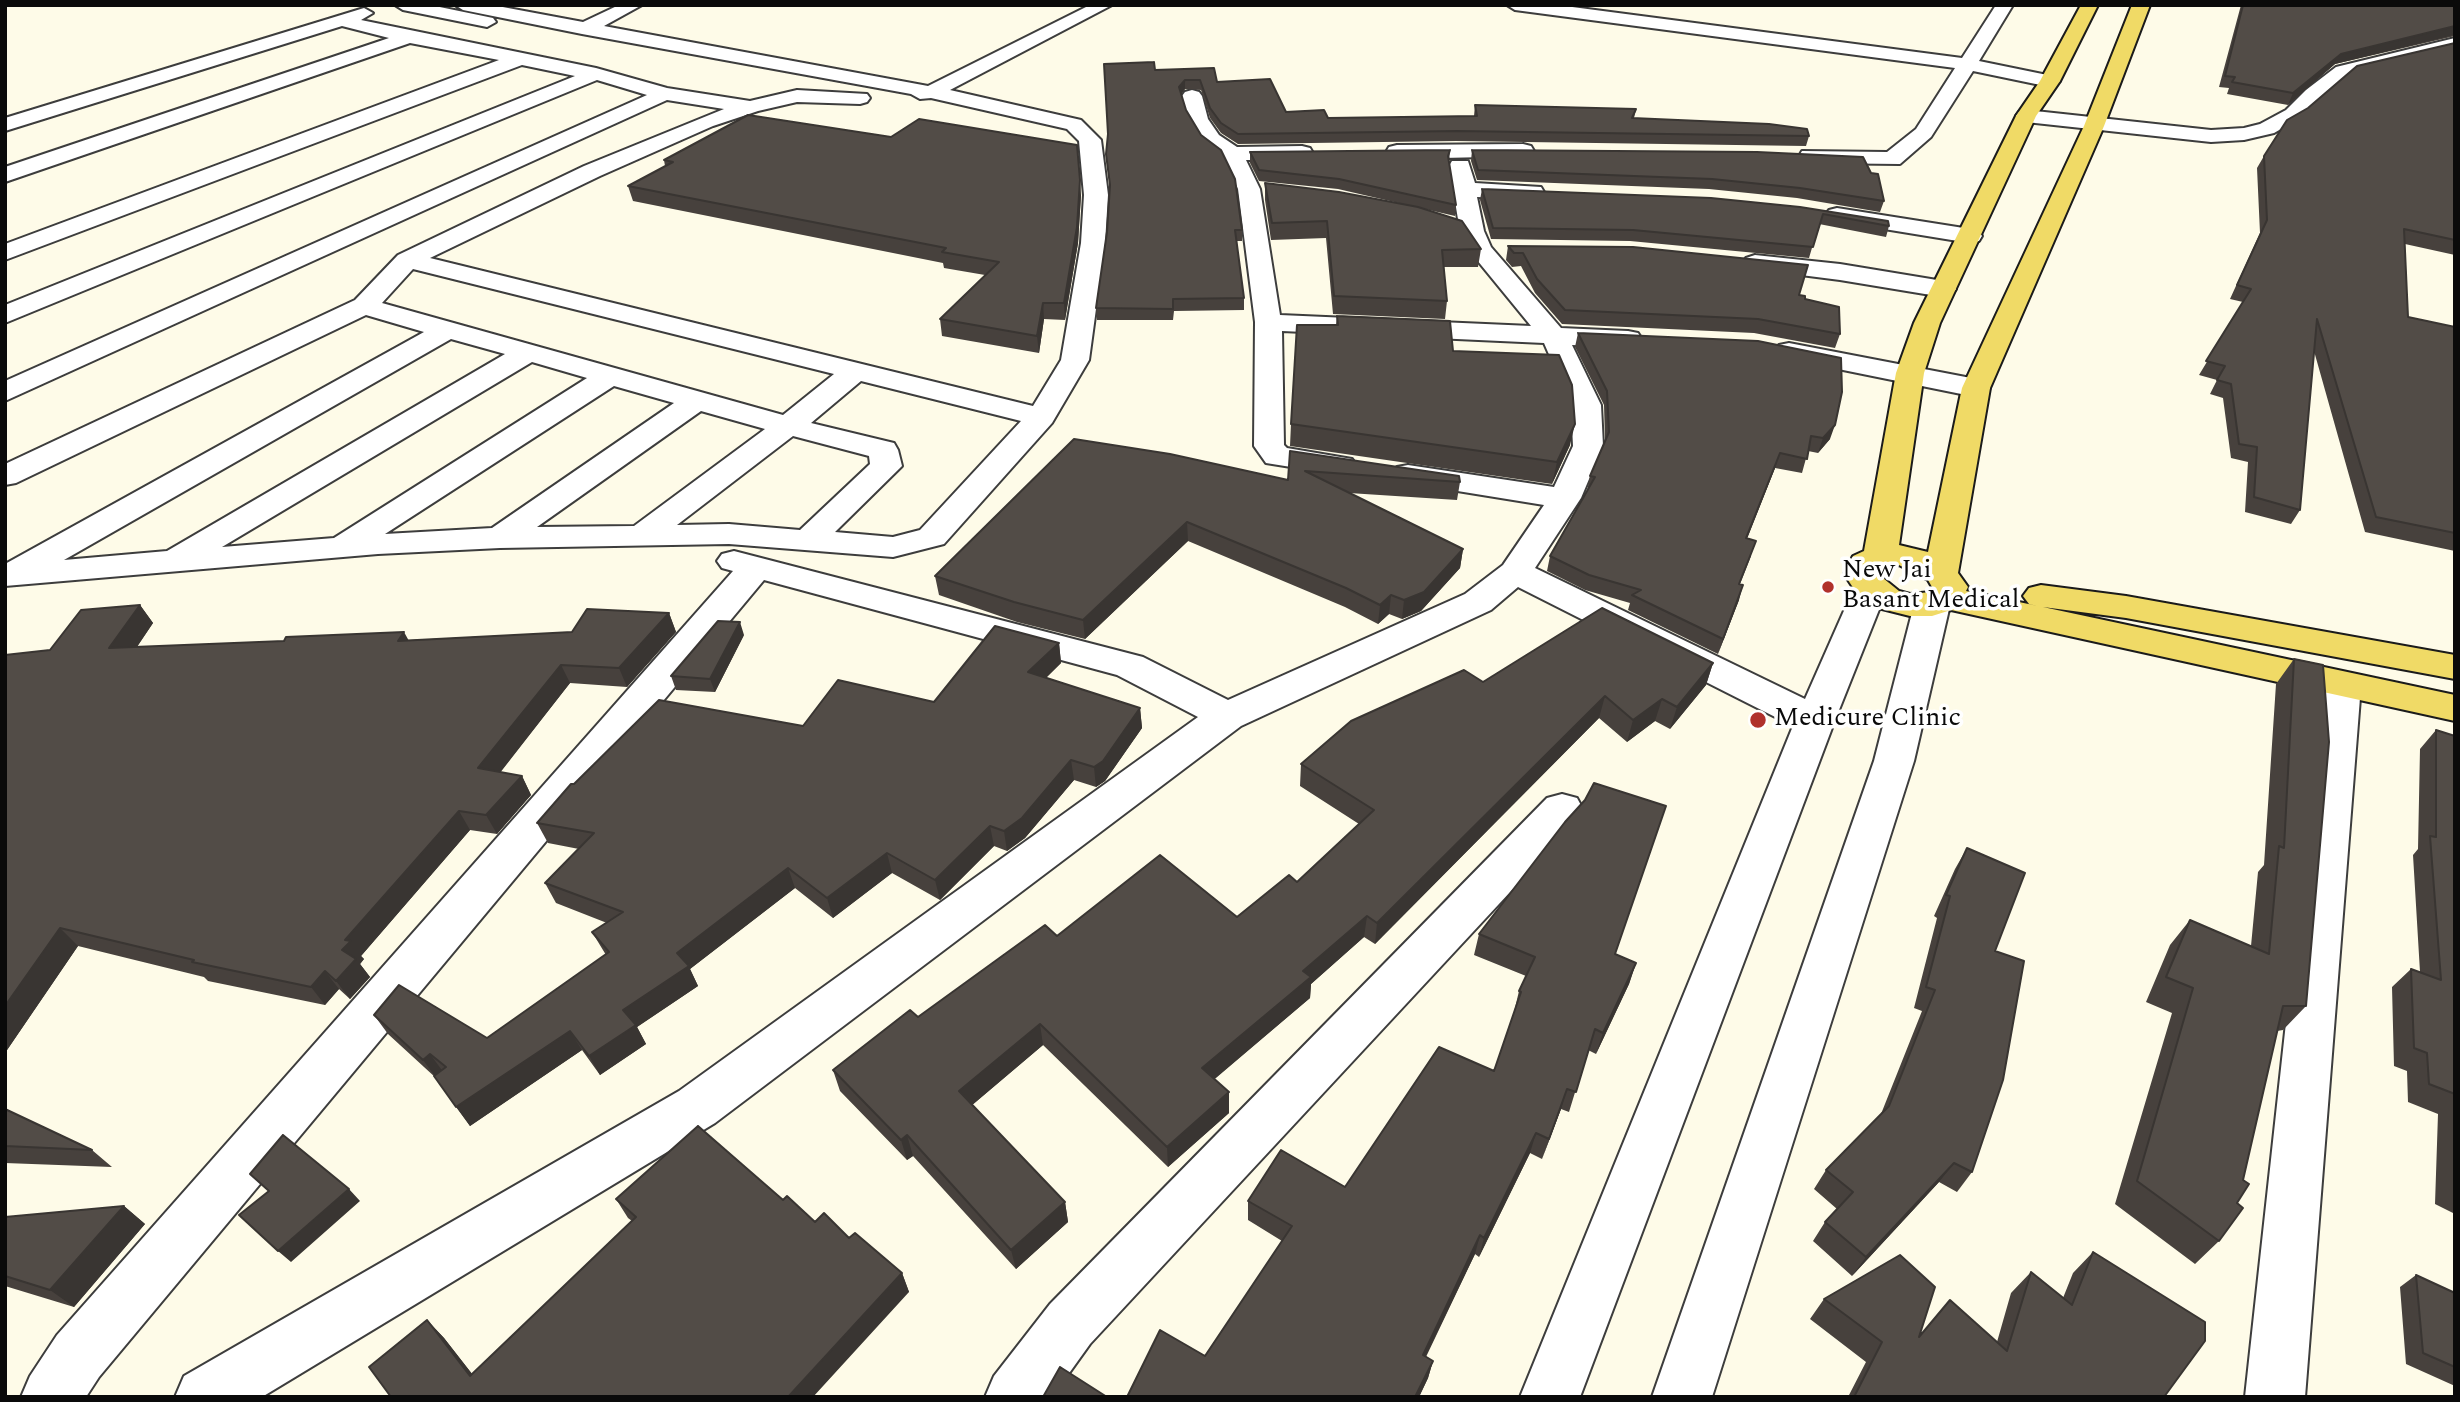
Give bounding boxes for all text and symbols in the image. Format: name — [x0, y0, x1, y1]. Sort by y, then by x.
place label: New Jai Basant Medical — [1842, 556, 2019, 618]
marker: New Jai Basant Medical — [1820, 579, 1836, 595]
place label: Medicure Clinic — [1774, 704, 1961, 736]
marker: Medicure Clinic — [1748, 710, 1768, 730]

